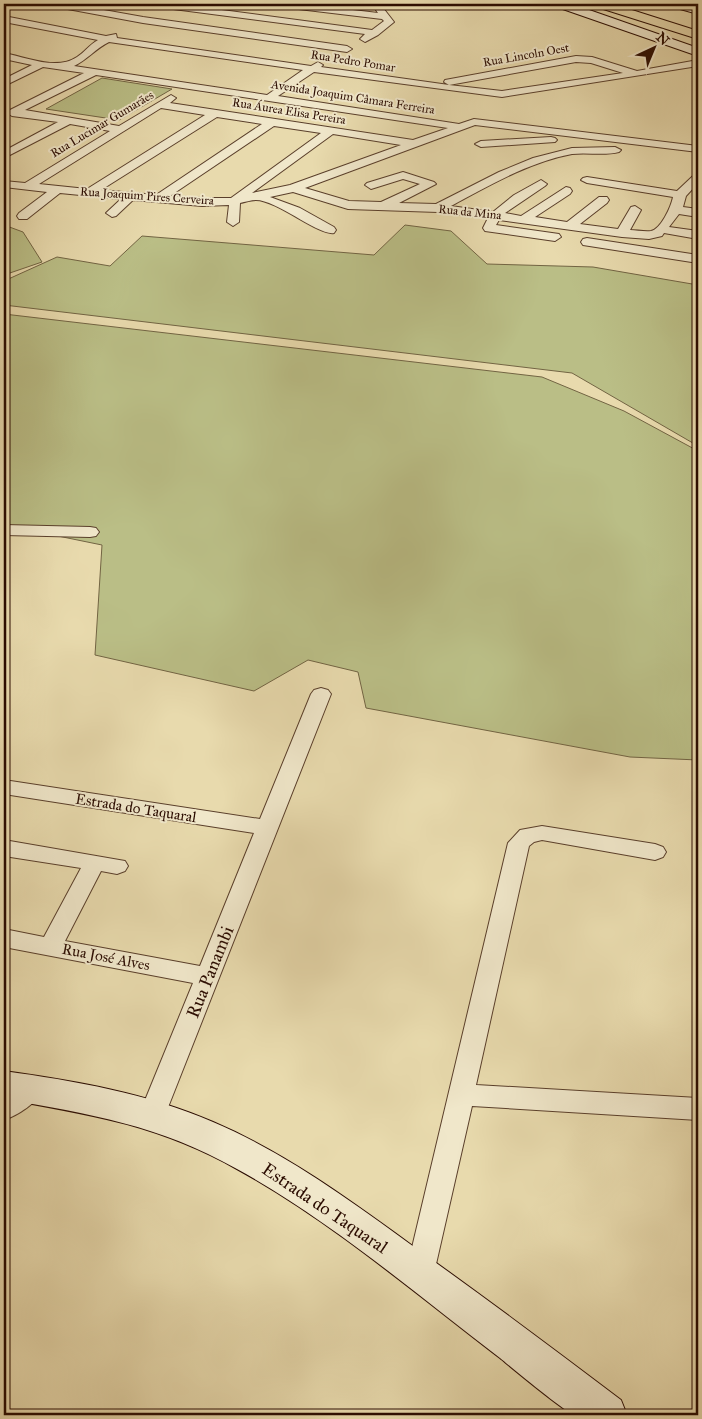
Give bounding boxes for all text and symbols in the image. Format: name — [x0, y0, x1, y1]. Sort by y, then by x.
north arrow — [630, 22, 680, 72]
text: N — [653, 29, 673, 49]
street label: Rua Lincoln Oest — [482, 40, 571, 69]
street label: Rua Pedro Pomar — [310, 47, 397, 75]
street label: Avenida Joaquim Câmara Ferreira — [269, 77, 437, 118]
street label: Rua Lucimar Gumarães — [48, 88, 156, 160]
street label: Rua Áurea Elisa Pereira — [231, 94, 348, 127]
street label: Rua Joaquim Pires Cerveira — [80, 184, 215, 209]
street label: Rua da Mina — [438, 202, 503, 222]
street label: Estrada do Taquaral — [74, 790, 199, 828]
street label: Rua Panambi — [182, 923, 238, 1021]
street label: Rua José Alves — [60, 940, 151, 975]
street label: Estrada do Taquaral — [257, 1158, 392, 1259]

